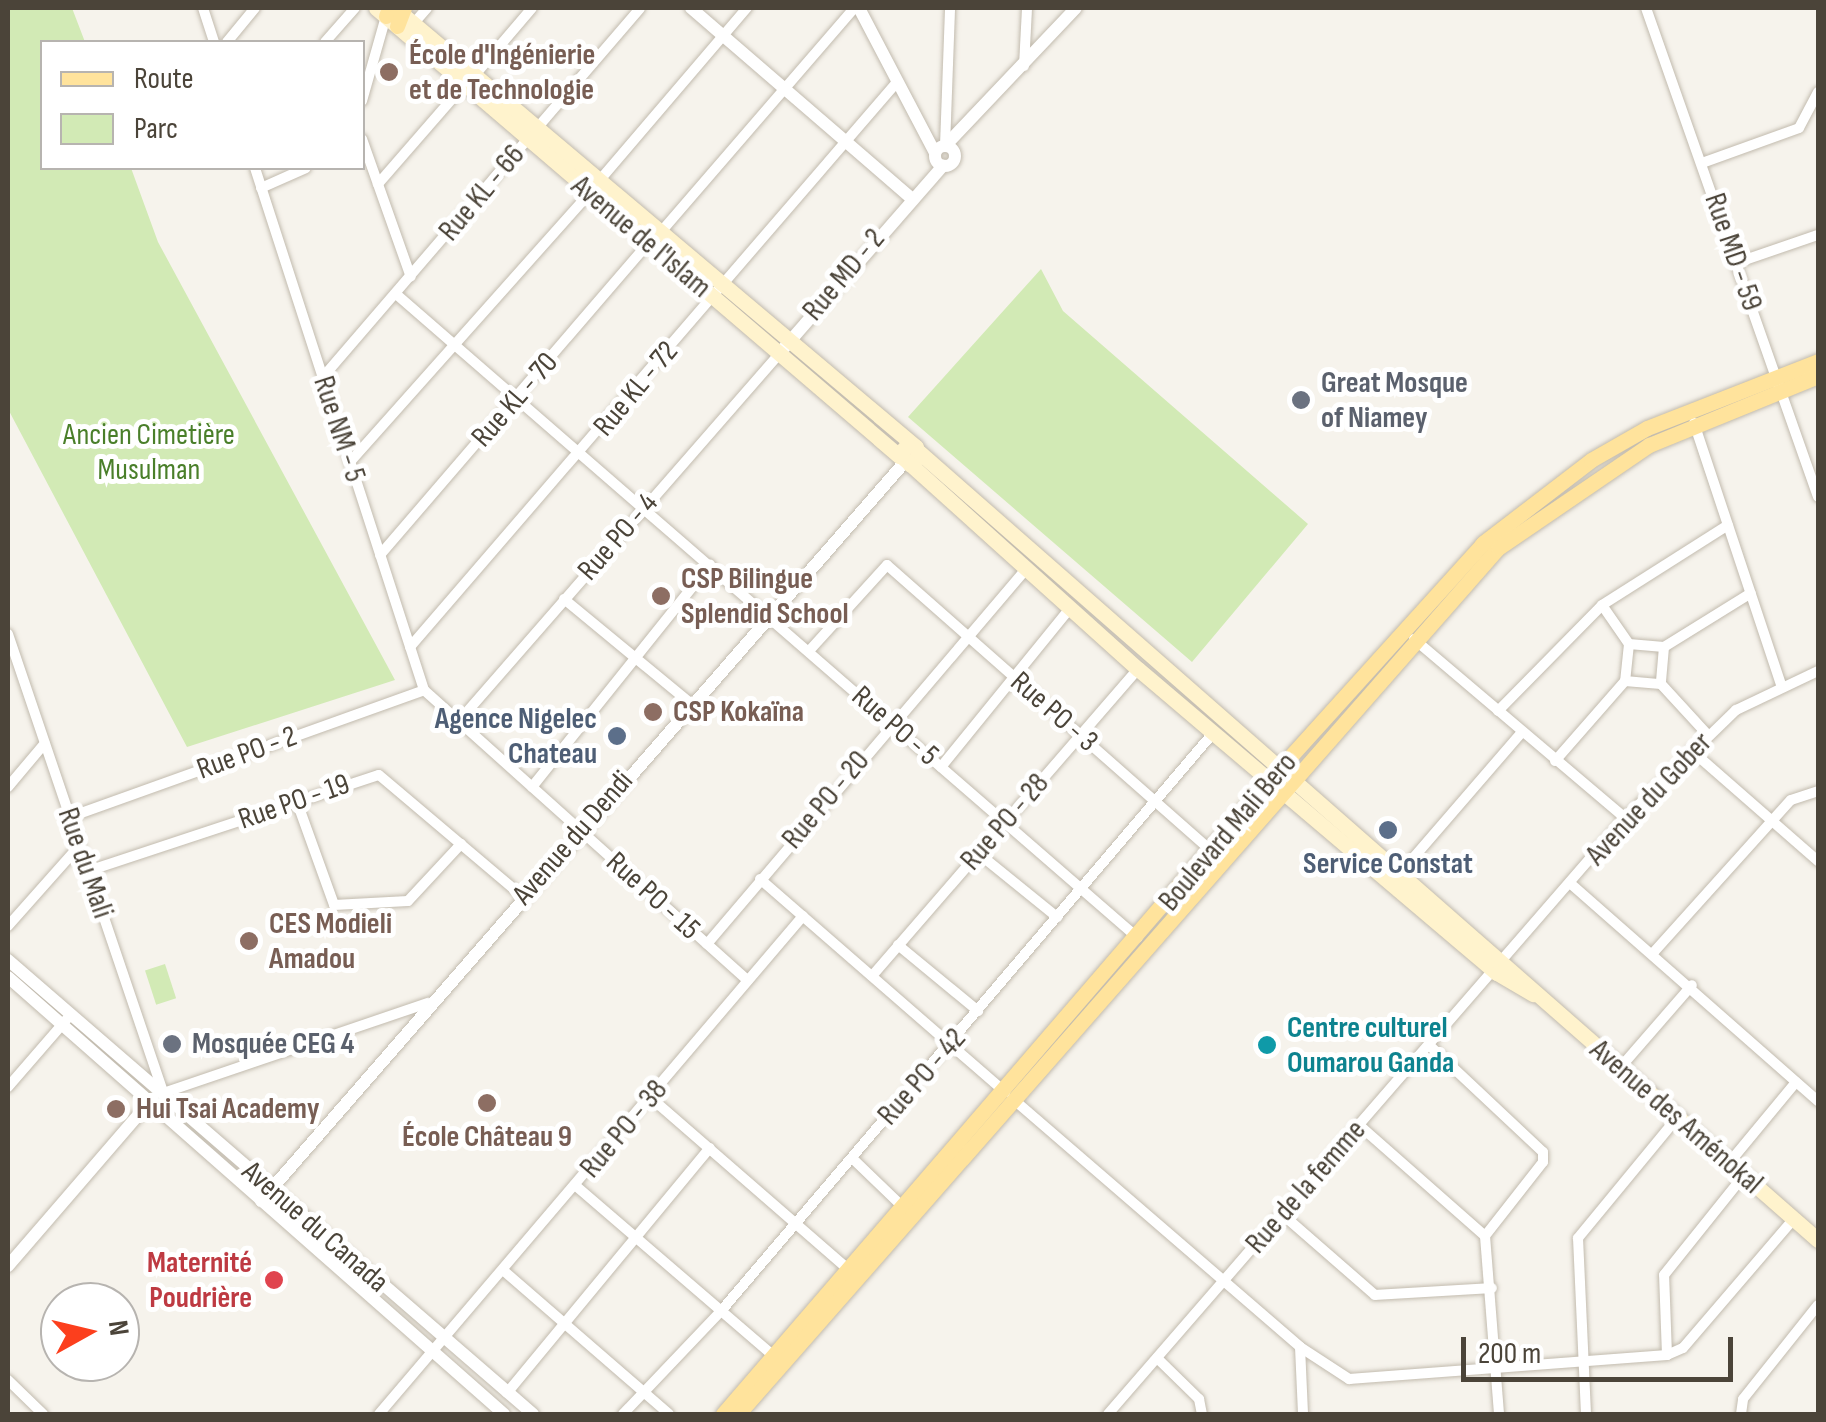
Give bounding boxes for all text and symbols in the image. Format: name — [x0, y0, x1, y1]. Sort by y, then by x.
place label: École d'Ingénierie et de Technologie — [409, 37, 595, 108]
legend — [40, 40, 365, 170]
text: Route — [134, 61, 193, 97]
marker: École d'Ingénierie et de Technologie — [378, 61, 400, 83]
text: Parc — [134, 111, 178, 147]
street label: Rue KL - 66 — [431, 138, 533, 248]
street label: Avenue de l'Islam — [564, 168, 718, 306]
street label: Rue MD - 59 — [1696, 189, 1770, 315]
street label: Rue MD - 2 — [795, 222, 893, 328]
street label: Rue KL - 72 — [586, 334, 686, 444]
street label: Rue KL - 70 — [464, 345, 566, 455]
place label: Great Mosque of Niamey — [1321, 365, 1468, 436]
street label: Rue NM - 5 — [305, 372, 373, 486]
marker: Great Mosque of Niamey — [1290, 389, 1312, 411]
park label: Ancien Cimetière Musulman — [63, 417, 235, 488]
street label: Rue PO - 4 — [570, 486, 666, 588]
place label: CSP Bilingue Splendid School — [681, 561, 849, 632]
marker: CSP Bilingue Splendid School — [650, 585, 672, 607]
street label: Rue PO - 3 — [1003, 664, 1105, 760]
street label: Rue PO - 5 — [844, 679, 946, 773]
place label: CSP Kokaïna — [673, 694, 804, 730]
place label: Agence Nigelec Chateau — [435, 701, 597, 772]
marker: CSP Kokaïna — [642, 701, 664, 723]
street label: Rue PO - 2 — [192, 718, 302, 788]
marker: Agence Nigelec Chateau — [606, 725, 628, 747]
street label: Avenue du Gober — [1578, 725, 1720, 873]
street label: Rue PO - 20 — [775, 744, 877, 856]
street label: Boulevard Mali Bero — [1151, 745, 1305, 919]
street label: Avenue du Dendi — [505, 764, 641, 912]
street label: Rue PO - 19 — [234, 766, 354, 838]
street label: Rue PO - 28 — [953, 766, 1057, 878]
street label: Rue du Mali — [49, 803, 121, 923]
marker: Service Constat — [1377, 819, 1399, 841]
street label: Rue PO - 15 — [599, 845, 707, 947]
place label: Service Constat — [1303, 846, 1473, 882]
place label: CES Modieli Amadou — [269, 906, 392, 976]
marker: CES Modieli Amadou — [238, 930, 260, 952]
place label: Centre culturel Oumarou Ganda — [1287, 1010, 1454, 1080]
street label: Rue PO - 42 — [870, 1021, 974, 1133]
place label: Mosquée CEG 4 — [192, 1026, 355, 1062]
street label: Avenue des Aménokal — [1582, 1032, 1770, 1202]
marker: Mosquée CEG 4 — [161, 1033, 183, 1055]
marker: Centre culturel Oumarou Ganda — [1256, 1034, 1278, 1056]
street label: Rue PO - 38 — [573, 1073, 675, 1185]
place label: Hui Tsai Academy — [136, 1091, 319, 1127]
marker: École Château 9 — [476, 1092, 498, 1114]
marker: Hui Tsai Academy — [105, 1098, 127, 1120]
street label: Rue de la femme — [1238, 1113, 1374, 1261]
place label: École Château 9 — [402, 1119, 572, 1155]
street label: Avenue du Canada — [235, 1154, 395, 1300]
place label: Maternité Poudrière — [147, 1245, 252, 1316]
marker: Maternité Poudrière — [261, 1267, 287, 1293]
north arrow — [40, 1282, 140, 1382]
scale bar — [1466, 1317, 1738, 1379]
text: N — [101, 1318, 136, 1338]
text: 200 m — [1478, 1336, 1541, 1372]

